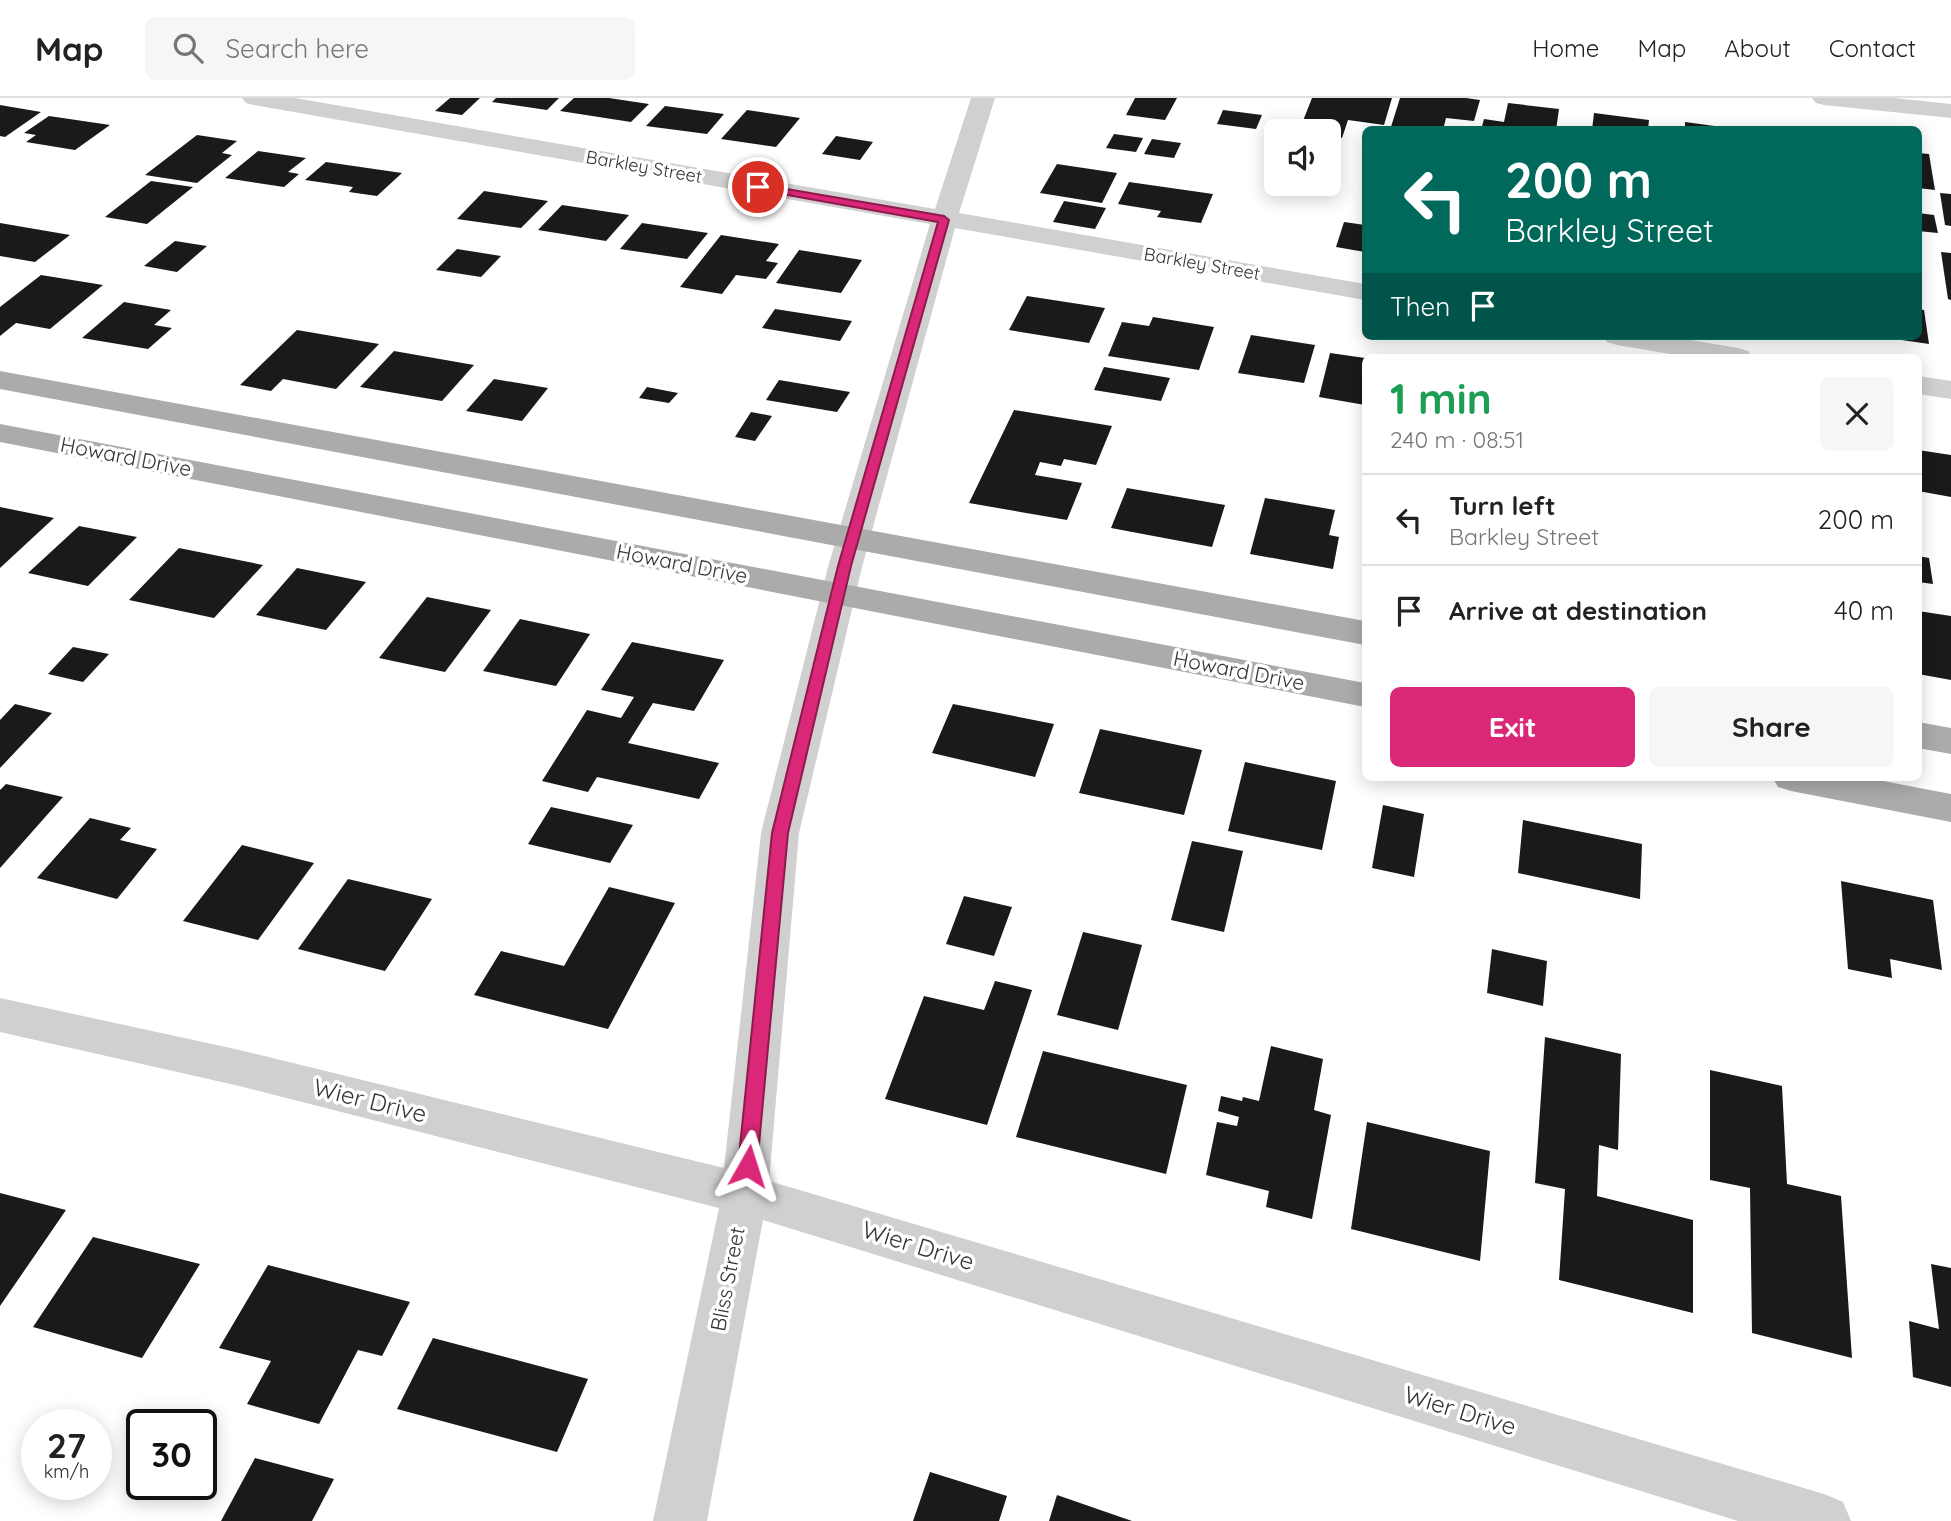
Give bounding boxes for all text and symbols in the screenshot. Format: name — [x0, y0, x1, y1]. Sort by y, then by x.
search box — [145, 17, 635, 80]
text: Map — [35, 28, 103, 69]
icon: search — [169, 29, 207, 67]
text: Search here — [225, 32, 369, 65]
text: Home — [1532, 33, 1599, 63]
text: Map — [1637, 33, 1686, 63]
text: About — [1724, 33, 1791, 63]
text: Contact — [1829, 33, 1916, 63]
map controls — [1264, 119, 1341, 196]
button: sound — [1264, 119, 1341, 196]
street label: Barkley Street — [584, 145, 704, 188]
text: 200 m — [1505, 149, 1652, 210]
icon: left — [1390, 154, 1481, 245]
pin — [728, 157, 788, 217]
icon: arrive — [739, 168, 777, 206]
text: Barkley Street — [1505, 210, 1714, 250]
street label: Barkley Street — [1142, 242, 1262, 285]
icon: arrive — [1464, 287, 1502, 325]
text: Then — [1390, 290, 1450, 323]
text: 1 min — [1390, 372, 1492, 425]
button: close — [1820, 377, 1894, 451]
text: 240 m · 08:51 — [1390, 425, 1524, 454]
street label: Howard Drive — [58, 431, 194, 481]
text: Turn left — [1449, 489, 1556, 522]
icon: left — [1390, 501, 1428, 539]
text: 200 m — [1818, 503, 1894, 536]
text: Barkley Street — [1449, 522, 1599, 551]
street label: Howard Drive — [614, 538, 750, 588]
icon: arrive — [1390, 592, 1428, 630]
text: Arrive at destination — [1449, 594, 1707, 627]
text: 40 m — [1834, 594, 1894, 627]
street label: Howard Drive — [1171, 645, 1307, 695]
button: Exit — [1390, 687, 1635, 767]
button: Share — [1649, 687, 1894, 767]
street label: Wier Drive — [311, 1072, 430, 1129]
position arrow — [711, 1129, 785, 1203]
street label: Wier Drive — [859, 1214, 978, 1276]
street label: Bliss Street — [704, 1224, 750, 1333]
street label: Wier Drive — [1401, 1379, 1520, 1441]
speed limit sign: 30 — [126, 1409, 217, 1500]
text: 27 — [47, 1423, 86, 1467]
text: km/h — [44, 1460, 89, 1483]

